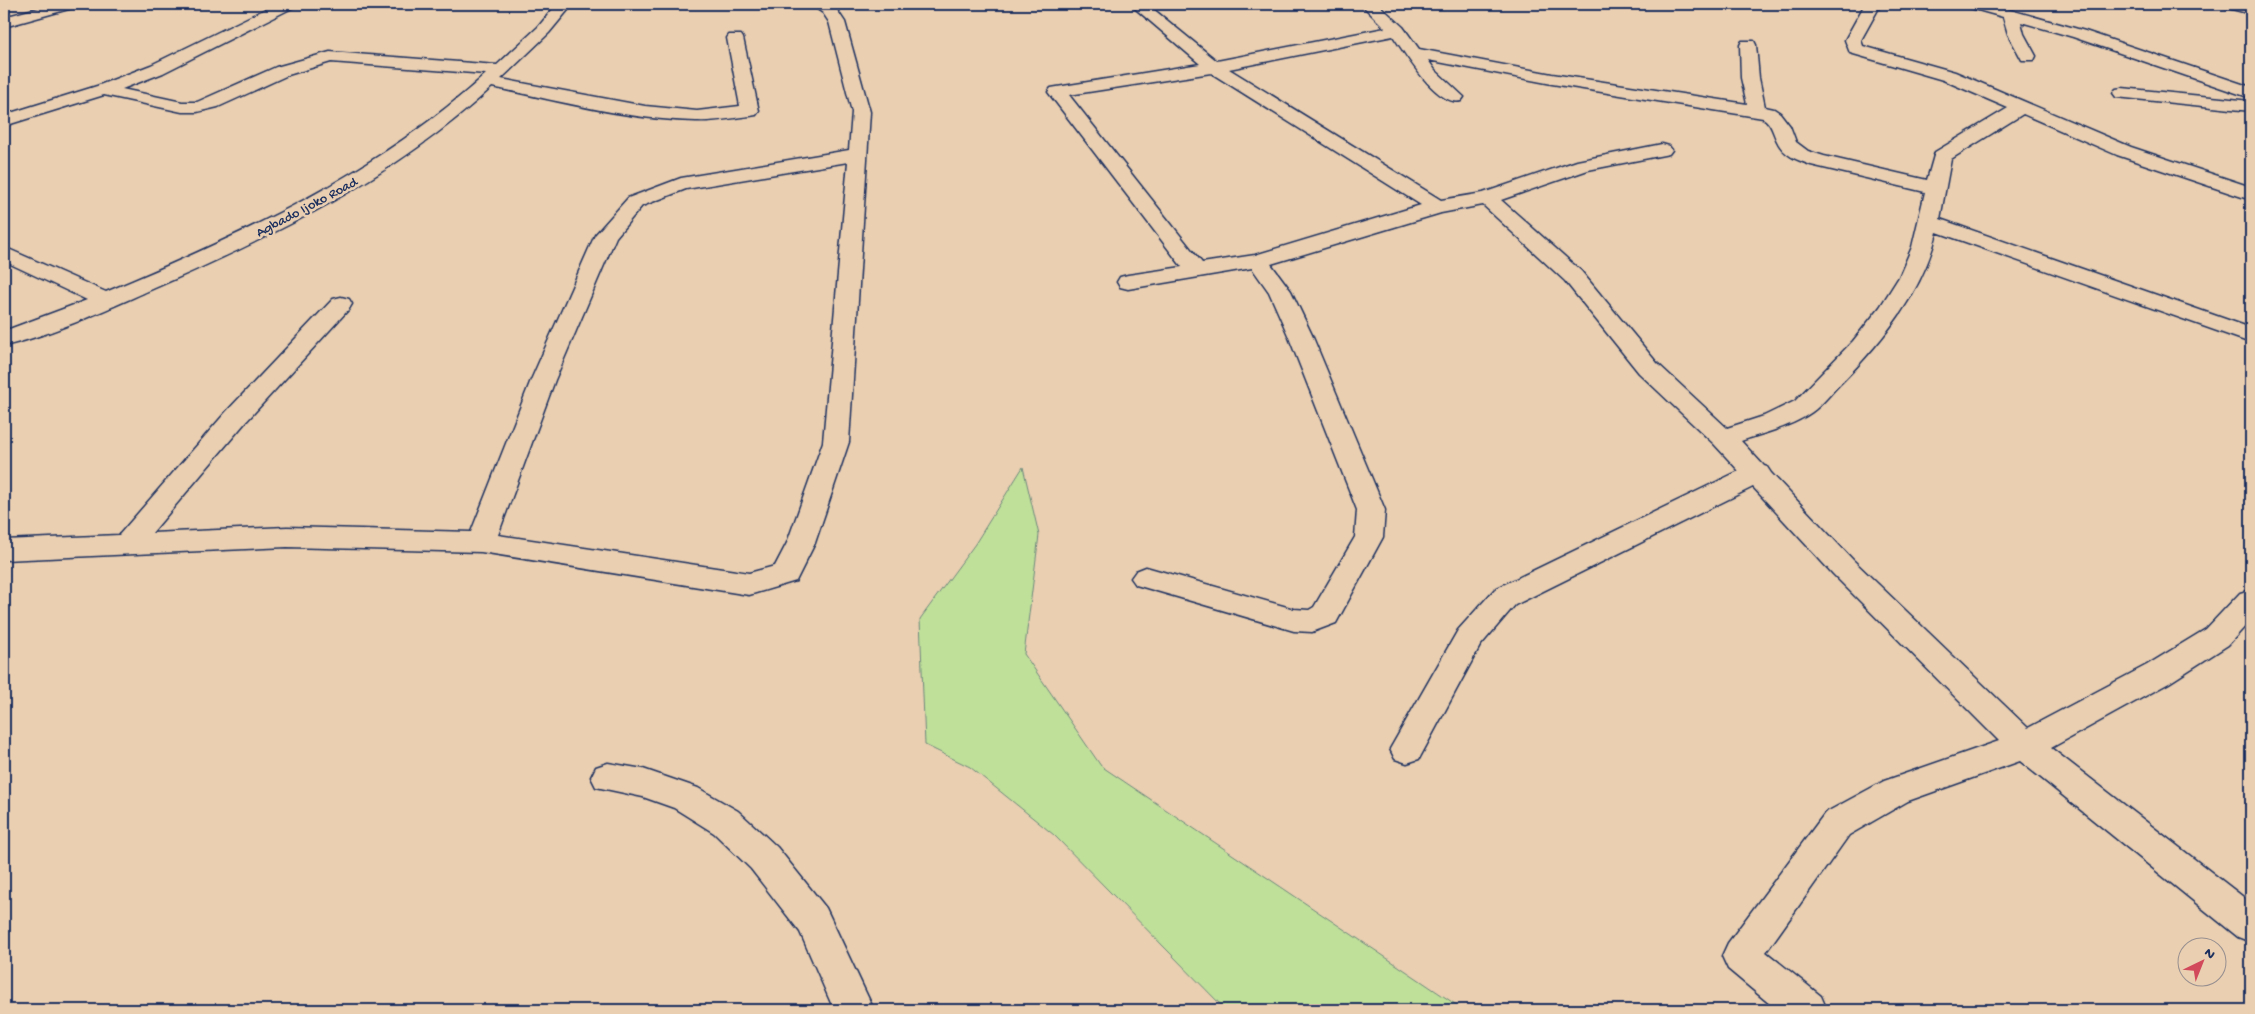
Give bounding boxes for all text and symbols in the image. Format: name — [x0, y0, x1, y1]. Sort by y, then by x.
street label: Agbado Ijoko Road — [254, 174, 362, 242]
north arrow — [2178, 936, 2228, 986]
text: N — [2200, 945, 2218, 964]

